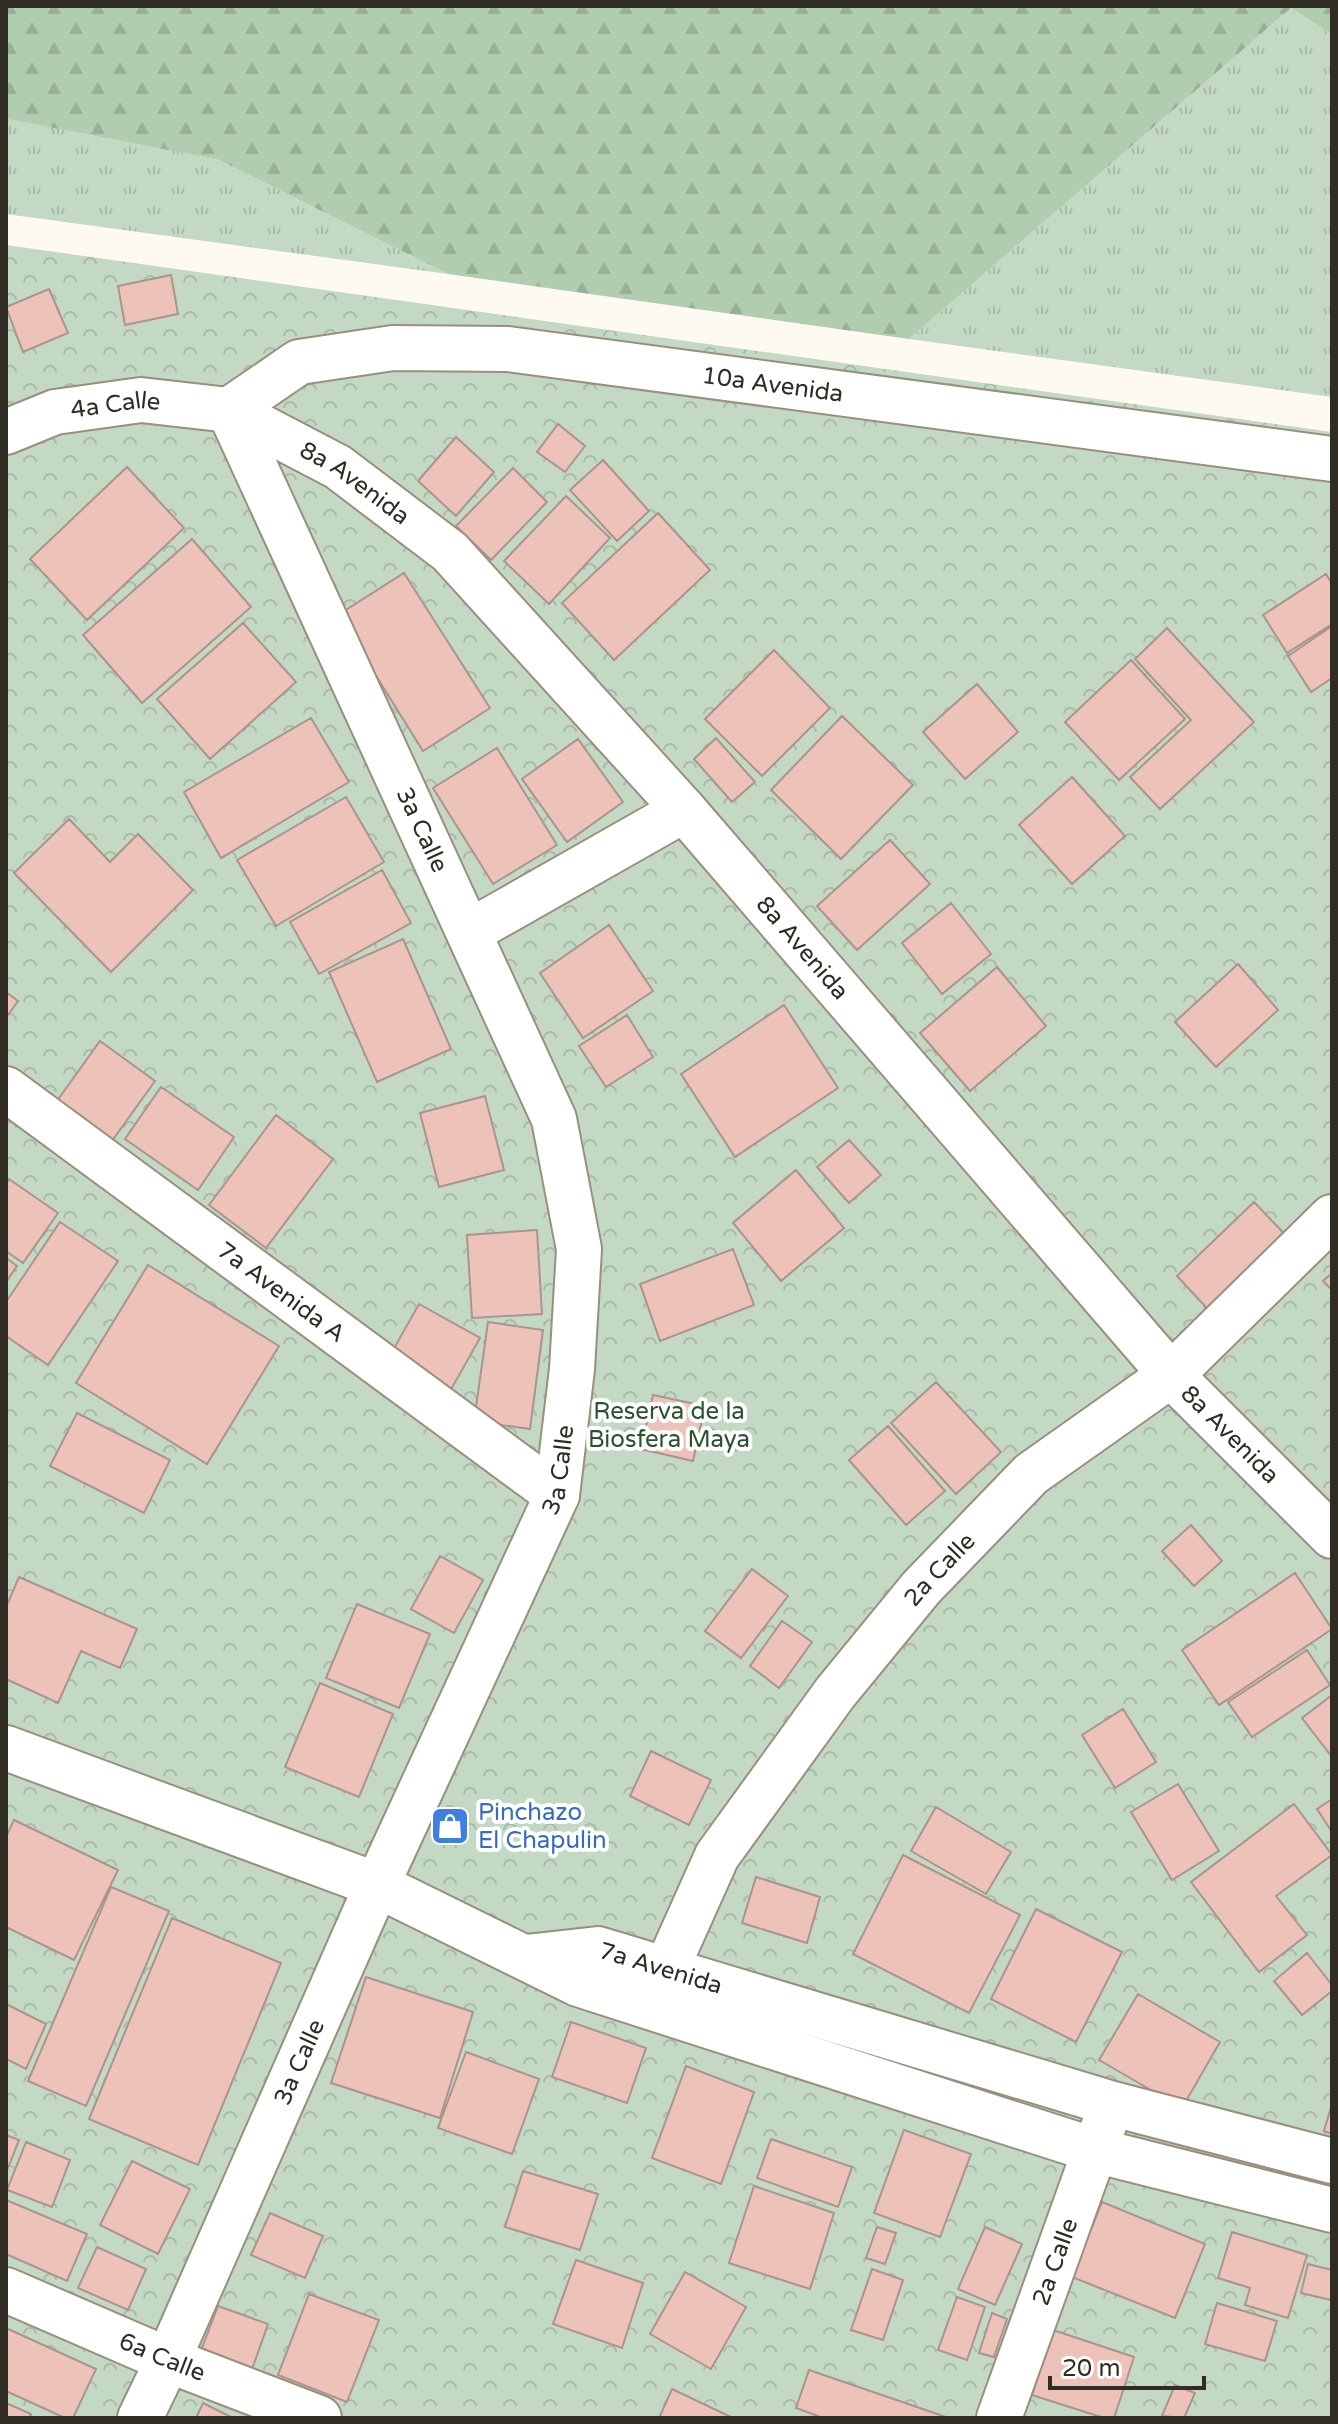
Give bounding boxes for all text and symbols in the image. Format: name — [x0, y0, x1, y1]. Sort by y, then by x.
street label: 10a Avenida — [700, 361, 845, 408]
street label: 4a Calle — [69, 386, 162, 424]
street label: 8a Avenida — [295, 435, 416, 531]
street label: 3a Calle — [390, 783, 454, 877]
street label: 8a Avenida — [750, 890, 855, 1005]
street label: 7a Avenida A — [212, 1235, 351, 1348]
street label: 8a Avenida — [1175, 1379, 1286, 1490]
park label: Reserva de la Biosfera Maya — [588, 1397, 750, 1454]
street label: 3a Calle — [535, 1423, 580, 1519]
street label: 2a Calle — [898, 1527, 981, 1612]
place label: Pinchazo El Chapulin — [478, 1798, 607, 1855]
shop icon: Pinchazo El Chapulin — [429, 1805, 471, 1847]
street label: 7a Avenida — [596, 1936, 726, 2000]
street label: 3a Calle — [268, 2015, 331, 2109]
street label: 2a Calle — [1026, 2214, 1084, 2309]
street label: 6a Calle — [115, 2326, 209, 2387]
scale bar — [1050, 2340, 1204, 2390]
text: 20 m — [1062, 2354, 1120, 2383]

